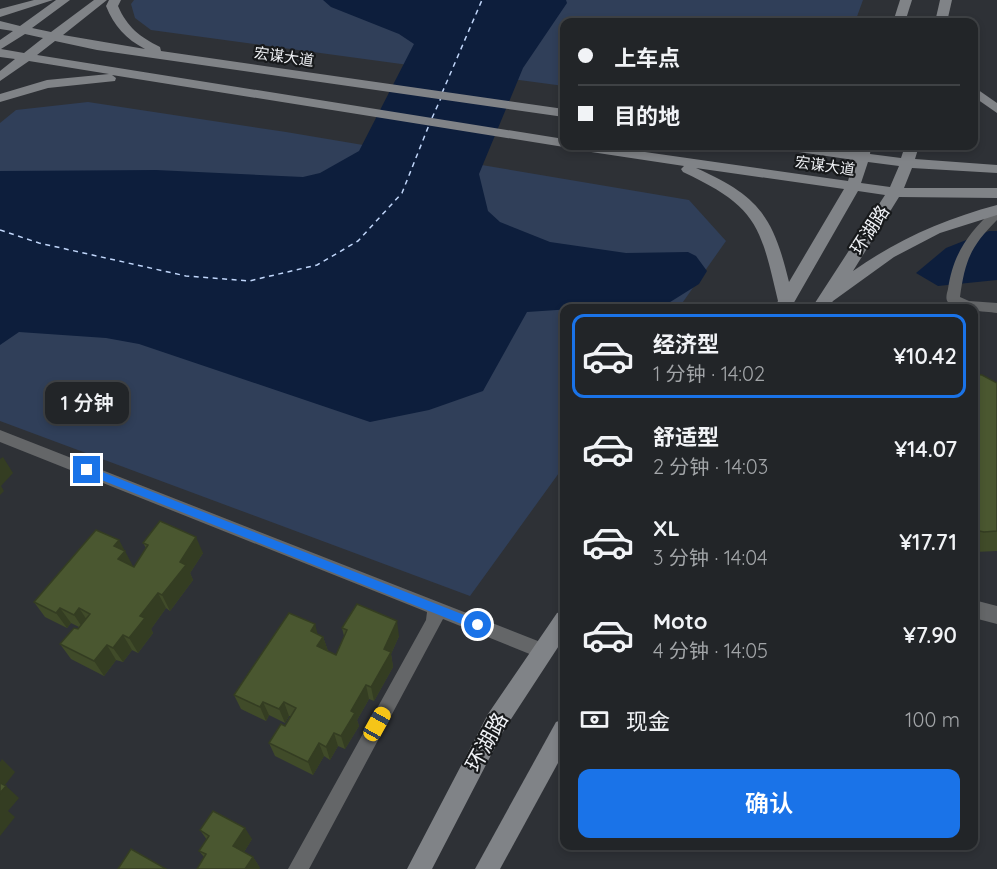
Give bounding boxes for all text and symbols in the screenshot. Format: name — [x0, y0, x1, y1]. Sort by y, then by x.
street label: 宏谋大道 — [253, 43, 315, 70]
text: 上车点 — [614, 44, 680, 72]
text: 目的地 — [614, 102, 680, 130]
street label: 宏谋大道 — [794, 152, 856, 179]
street label: 环湖路 — [845, 201, 894, 259]
icon: car — [581, 329, 635, 383]
text: 经济型 — [653, 330, 719, 358]
text: ¥10.42 — [893, 342, 957, 370]
text: 1 分钟 · 14:02 — [653, 361, 765, 386]
callout: 1 分钟 — [45, 383, 129, 425]
text: 1 分钟 — [60, 390, 114, 415]
icon: car — [581, 422, 635, 476]
text: 舒适型 — [653, 423, 719, 451]
text: ¥14.07 — [894, 435, 957, 463]
text: 2 分钟 · 14:03 — [653, 454, 768, 479]
route end — [73, 456, 100, 483]
text: XL — [653, 514, 680, 542]
icon: car — [581, 515, 635, 569]
text: ¥17.71 — [899, 528, 957, 556]
text: 3 分钟 · 14:04 — [653, 545, 768, 570]
text: Moto — [653, 607, 707, 635]
icon: car — [581, 608, 635, 662]
route start — [464, 611, 491, 638]
text: ¥7.90 — [903, 621, 957, 649]
text: 4 分钟 · 14:05 — [653, 638, 768, 663]
icon: cash — [578, 703, 611, 736]
car — [360, 704, 394, 744]
text: 现金 — [626, 707, 670, 735]
text: 100 m — [905, 707, 960, 732]
street label: 环湖路 — [459, 708, 513, 775]
button: 确认 — [578, 769, 960, 838]

